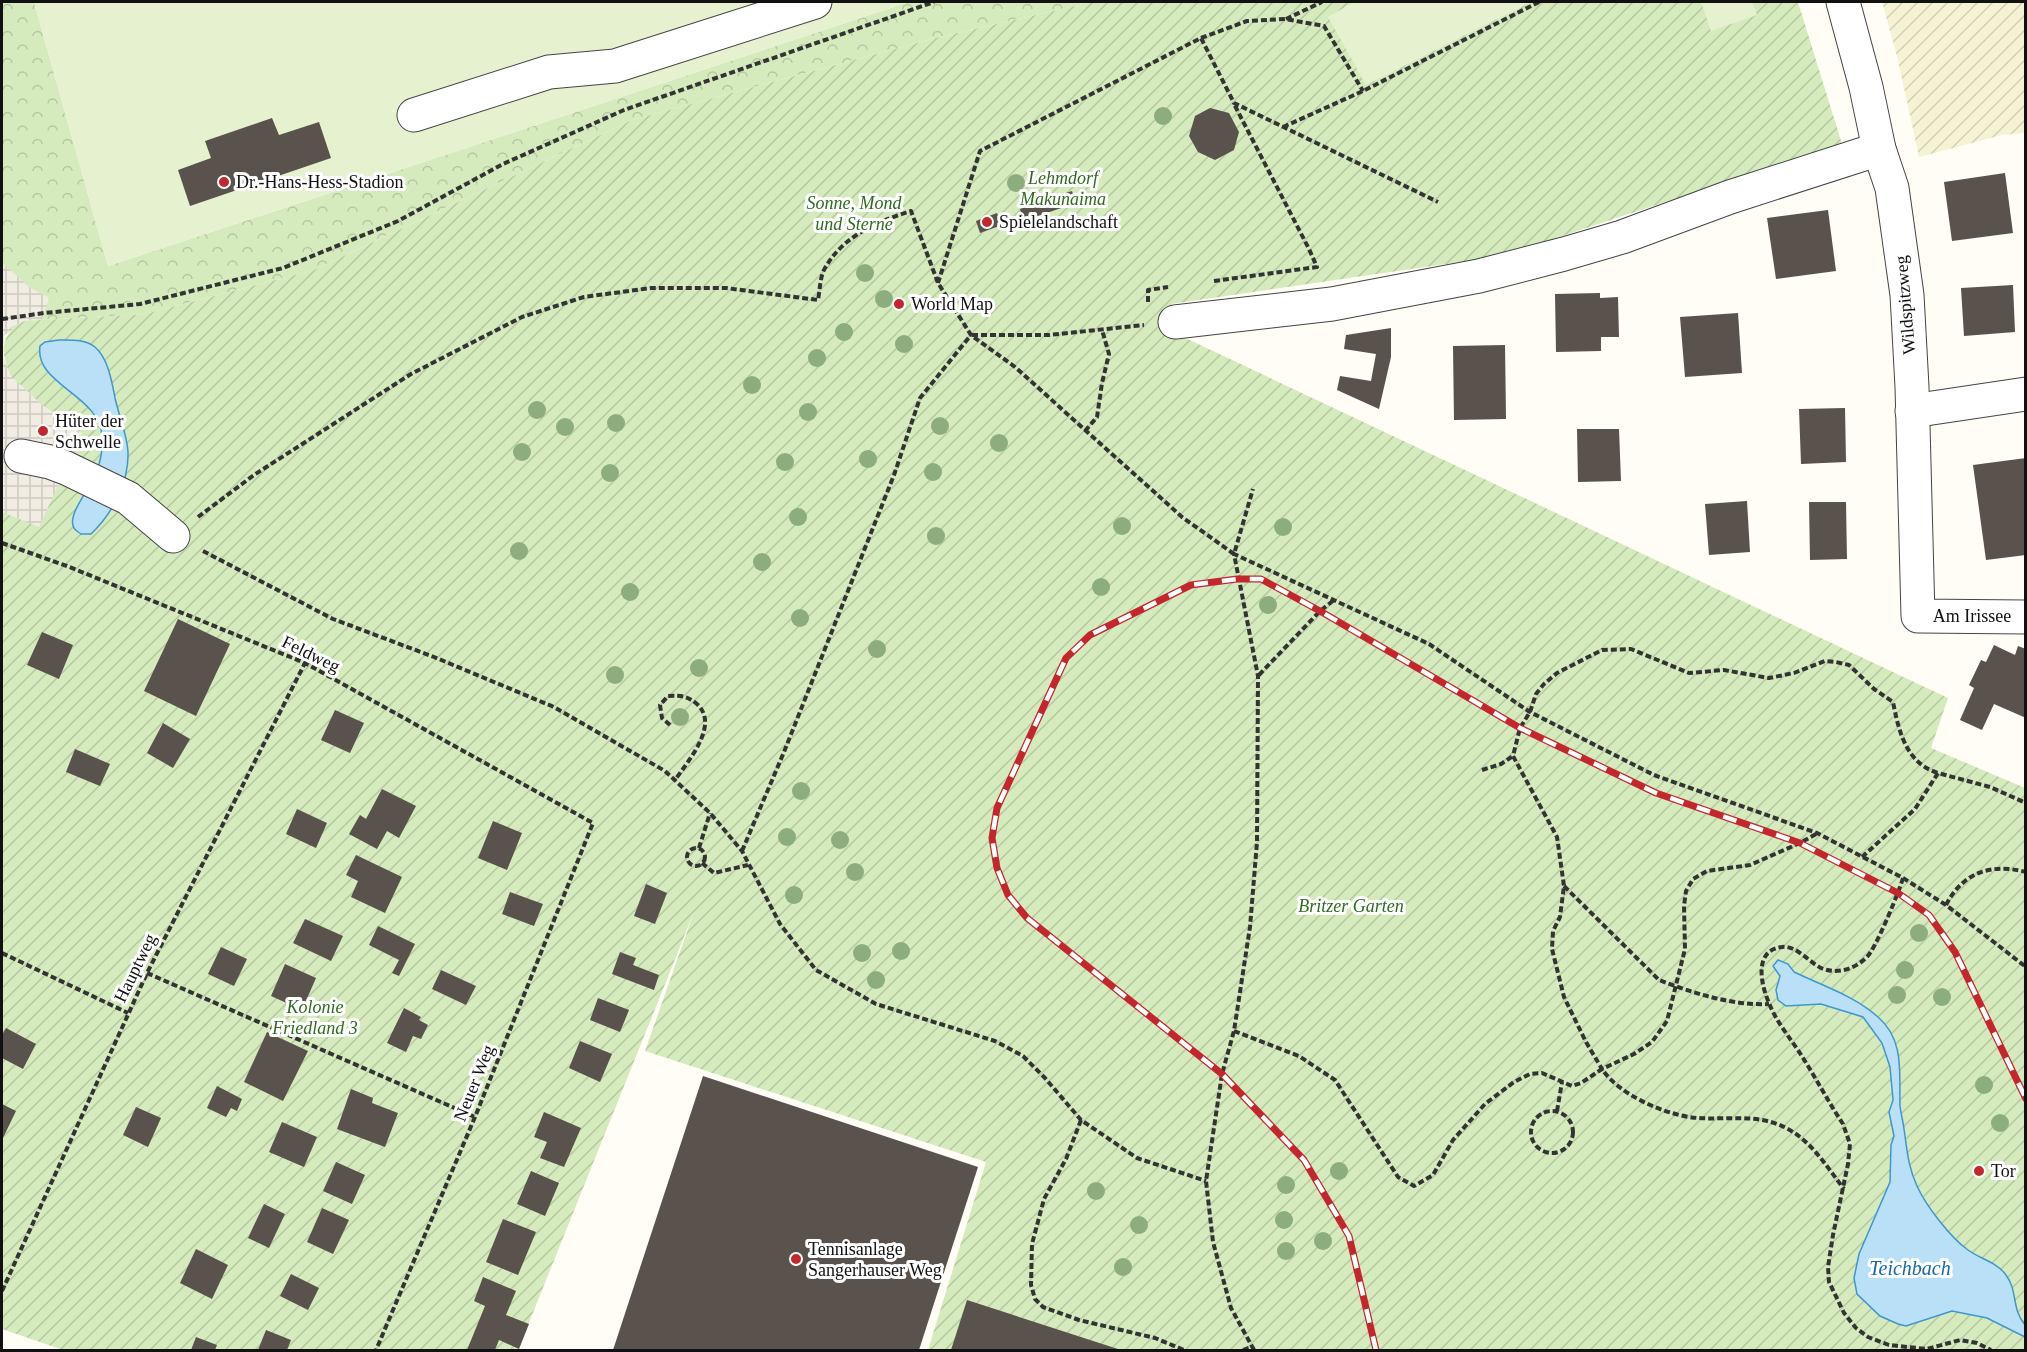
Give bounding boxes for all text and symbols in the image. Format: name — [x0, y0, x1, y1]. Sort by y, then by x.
park label: Lehmdorf Makunaima — [1019, 168, 1106, 209]
place label: Dr.-Hans-Hess-Stadion — [236, 172, 403, 192]
marker: Dr.-Hans-Hess-Stadion — [217, 175, 231, 189]
park label: Sonne, Mond und Sterne — [807, 193, 902, 234]
place label: Spielelandschaft — [999, 212, 1118, 232]
marker: Spielelandschaft — [980, 215, 994, 229]
street label: Wildspitzweg — [1891, 255, 1919, 355]
place label: World Map — [911, 294, 993, 314]
marker: World Map — [892, 297, 906, 311]
place label: Hüter der Schwelle — [55, 411, 123, 452]
marker: Hüter der Schwelle — [36, 424, 50, 438]
street label: Am Irissee — [1933, 606, 2011, 626]
street label: Feldweg — [279, 631, 343, 677]
park label: Britzer Garten — [1298, 896, 1404, 916]
street label: Hauptweg — [110, 930, 160, 1006]
park label: Kolonie Friedland 3 — [271, 997, 358, 1038]
street label: Neuer Weg — [450, 1042, 498, 1124]
place label: Tor — [1991, 1161, 2016, 1181]
marker: Tor — [1972, 1164, 1986, 1178]
place label: Tennisanlage Sangerhauser Weg — [808, 1239, 942, 1280]
marker: Tennisanlage Sangerhauser Weg — [789, 1252, 803, 1266]
water label: Teichbach — [1869, 1257, 1951, 1279]

